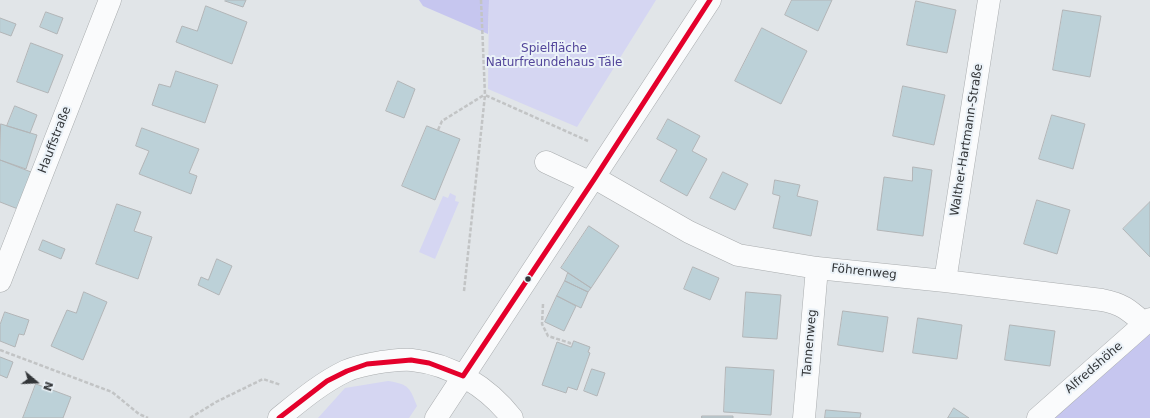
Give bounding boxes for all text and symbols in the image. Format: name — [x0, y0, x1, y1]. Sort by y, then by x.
park label: Spielfläche Naturfreundehaus Täle — [486, 42, 622, 70]
street label: Walther-Hartmann-Straße — [948, 63, 986, 217]
street label: Hauffstraße — [36, 105, 74, 175]
street label: Föhrenweg — [830, 261, 898, 283]
unlabelled marker — [523, 274, 533, 284]
street label: Tannenweg — [800, 309, 820, 377]
street label: Alfredshöhe — [1062, 339, 1126, 397]
north arrow — [16, 362, 56, 402]
text: N — [40, 380, 55, 393]

